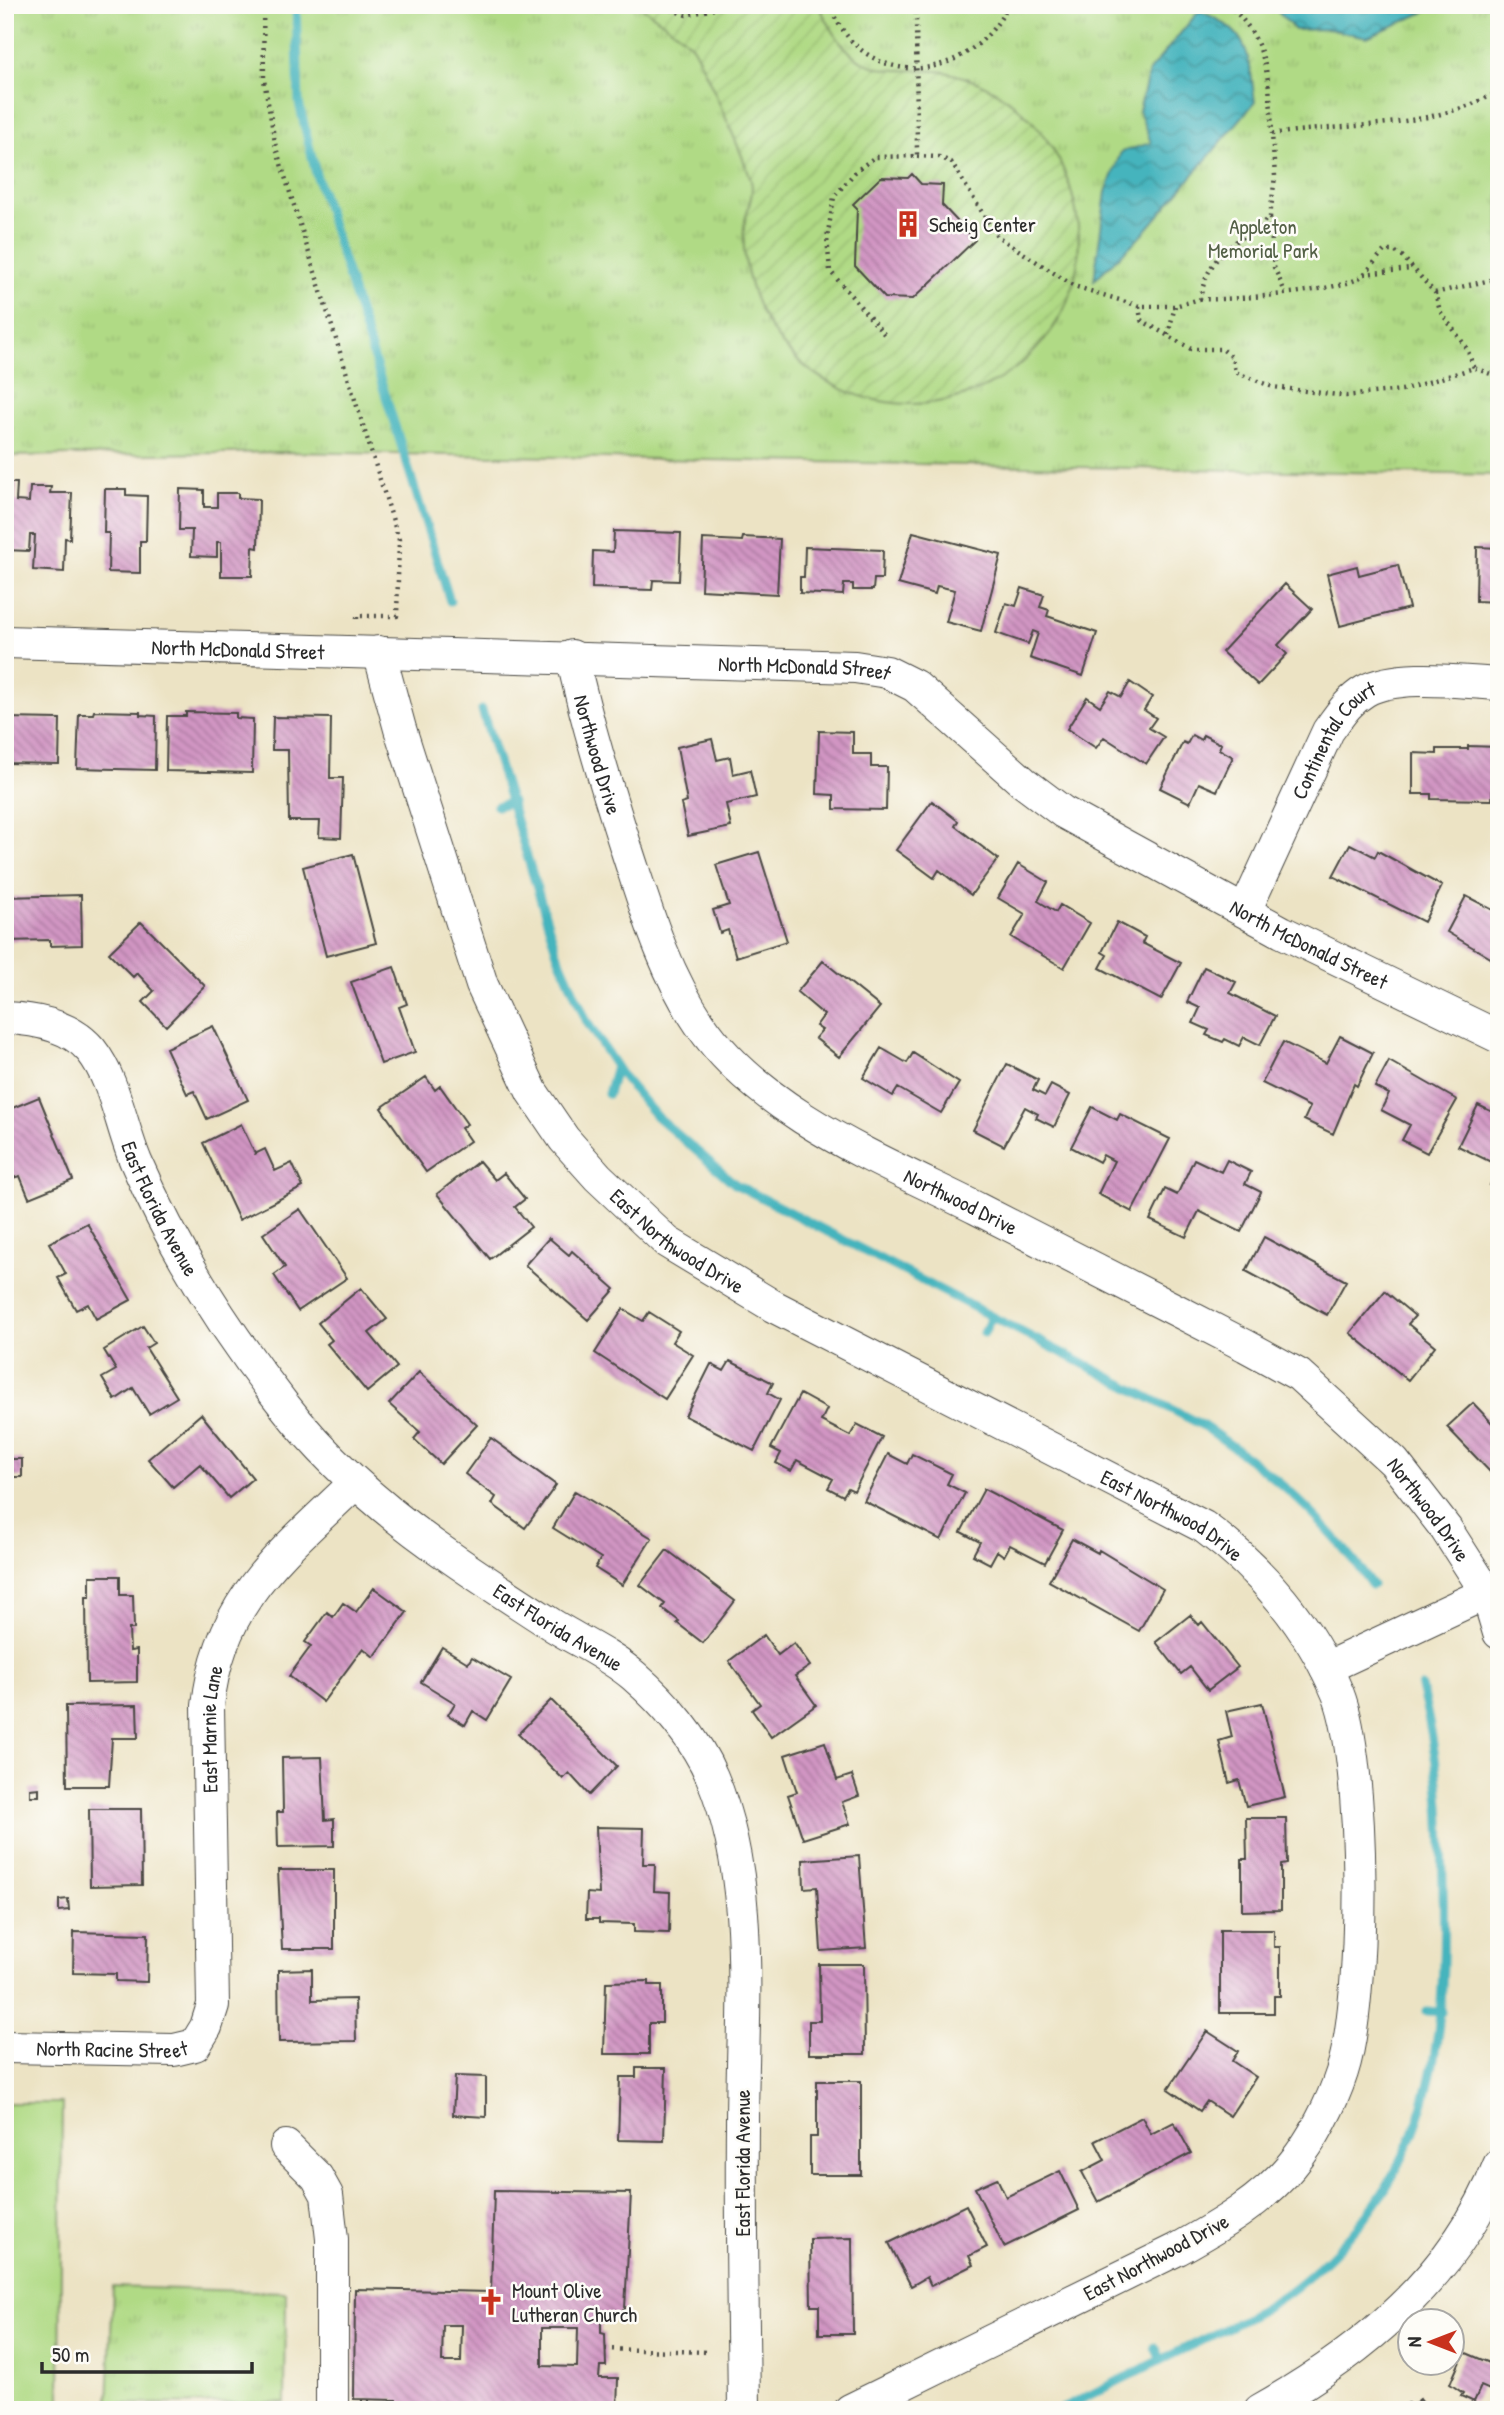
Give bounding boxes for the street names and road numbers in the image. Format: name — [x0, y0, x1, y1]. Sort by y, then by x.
street label: North McDonald Street — [151, 632, 326, 666]
street label: North McDonald Street — [718, 648, 898, 687]
street label: Continental Court — [1284, 673, 1380, 804]
street label: Northwood Drive — [567, 692, 629, 818]
street label: North McDonald Street — [1225, 892, 1394, 996]
street label: East Florida Avenue — [115, 1137, 206, 1281]
street label: Northwood Drive — [899, 1161, 1023, 1241]
street label: East Northwood Drive — [604, 1182, 750, 1300]
street label: Northwood Drive — [1381, 1451, 1477, 1567]
street label: East Northwood Drive — [1096, 1462, 1250, 1567]
street label: East Florida Avenue — [488, 1576, 629, 1678]
street label: East Marnie Lane — [193, 1662, 229, 1793]
street label: North Racine Street — [36, 2033, 191, 2065]
street label: East Florida Avenue — [728, 2090, 757, 2236]
street label: East Northwood Drive — [1078, 2206, 1234, 2308]

